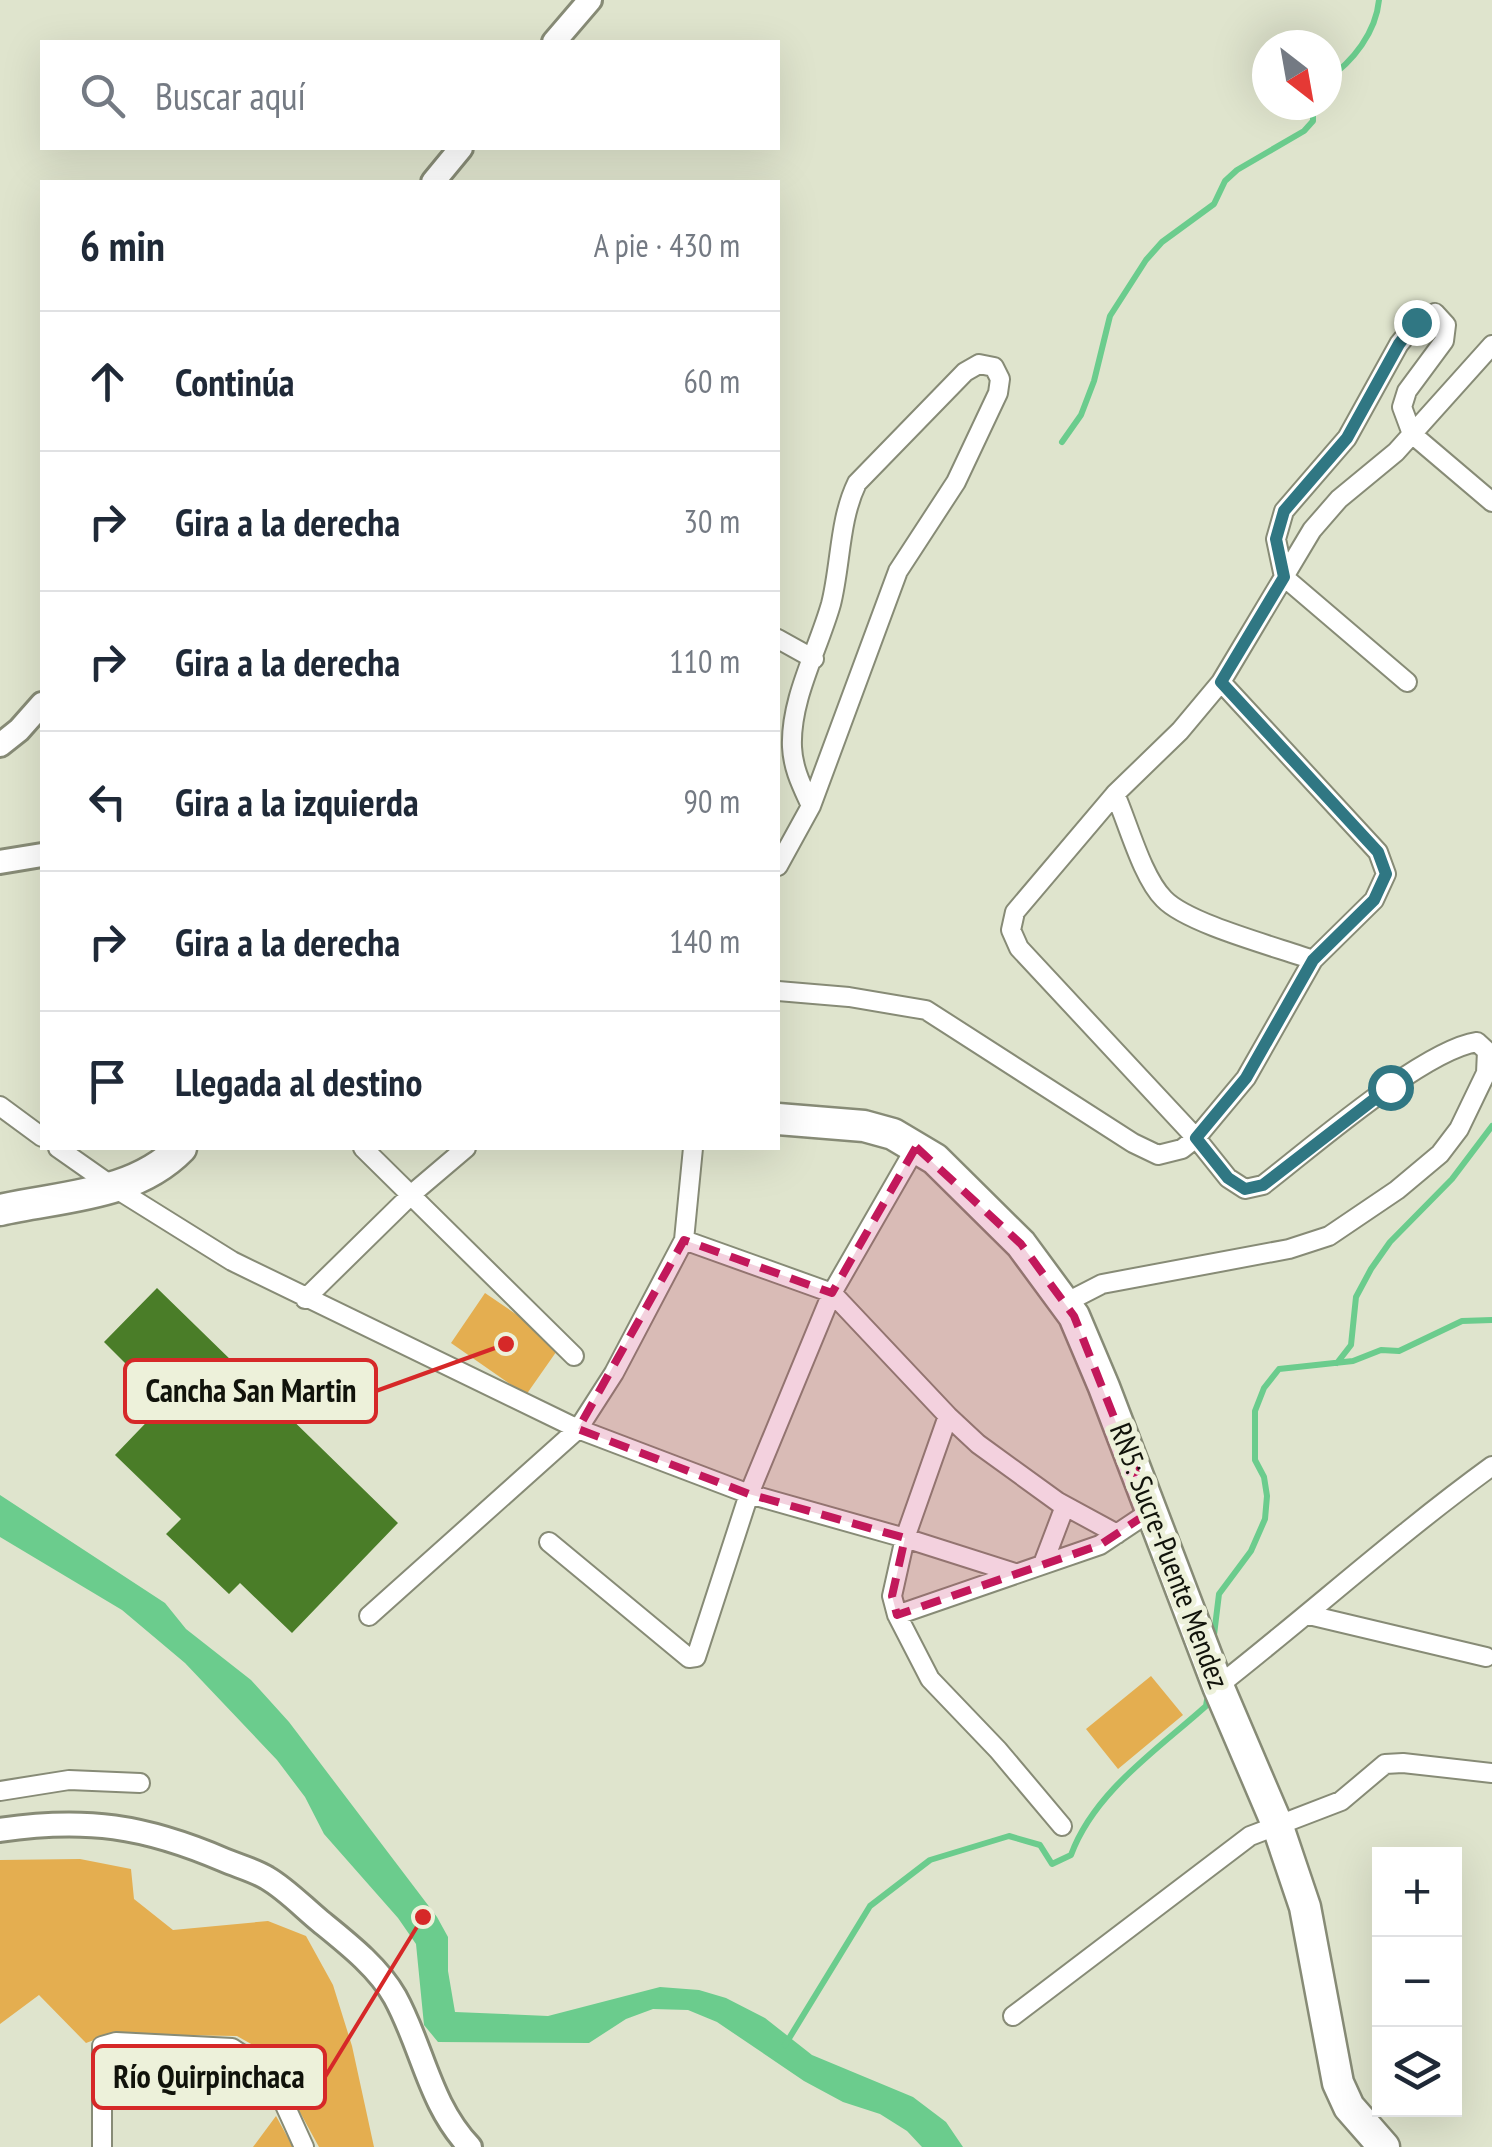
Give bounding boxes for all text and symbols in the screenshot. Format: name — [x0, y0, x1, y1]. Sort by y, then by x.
north arrow — [1252, 30, 1342, 120]
search box — [40, 40, 780, 150]
icon: search — [75, 68, 130, 123]
text: Buscar aquí — [155, 71, 306, 120]
text: 6 min — [80, 218, 165, 273]
text: A pie · 430 m — [594, 224, 740, 266]
route end — [1394, 300, 1440, 346]
icon: ahead — [80, 354, 135, 409]
text: Continúa — [175, 357, 295, 406]
text: 60 m — [684, 360, 740, 402]
icon: right — [80, 494, 135, 549]
text: Gira a la derecha — [175, 497, 400, 546]
text: 30 m — [684, 500, 740, 542]
icon: right — [80, 634, 135, 689]
text: Gira a la derecha — [175, 637, 400, 686]
text: 110 m — [669, 640, 740, 682]
icon: left — [80, 774, 135, 829]
text: Gira a la izquierda — [175, 777, 419, 826]
text: 90 m — [684, 780, 740, 822]
icon: right — [80, 914, 135, 969]
text: Gira a la derecha — [175, 917, 400, 966]
text: 140 m — [669, 920, 740, 962]
icon: arrive — [80, 1054, 135, 1109]
text: Llegada al destino — [175, 1057, 422, 1106]
route start — [1368, 1065, 1414, 1111]
callout: Cancha San Martin — [125, 1360, 376, 1422]
text: Cancha San Martin — [145, 1369, 357, 1411]
street label: RN5: Sucre-Puente Mendez — [1102, 1417, 1239, 1694]
map controls — [1372, 1847, 1462, 2117]
button: + — [1372, 1847, 1462, 1937]
button: − — [1372, 1937, 1462, 2027]
button: layers — [1372, 2027, 1462, 2117]
callout: Río Quirpinchaca — [93, 2046, 325, 2108]
text: Río Quirpinchaca — [113, 2055, 305, 2097]

